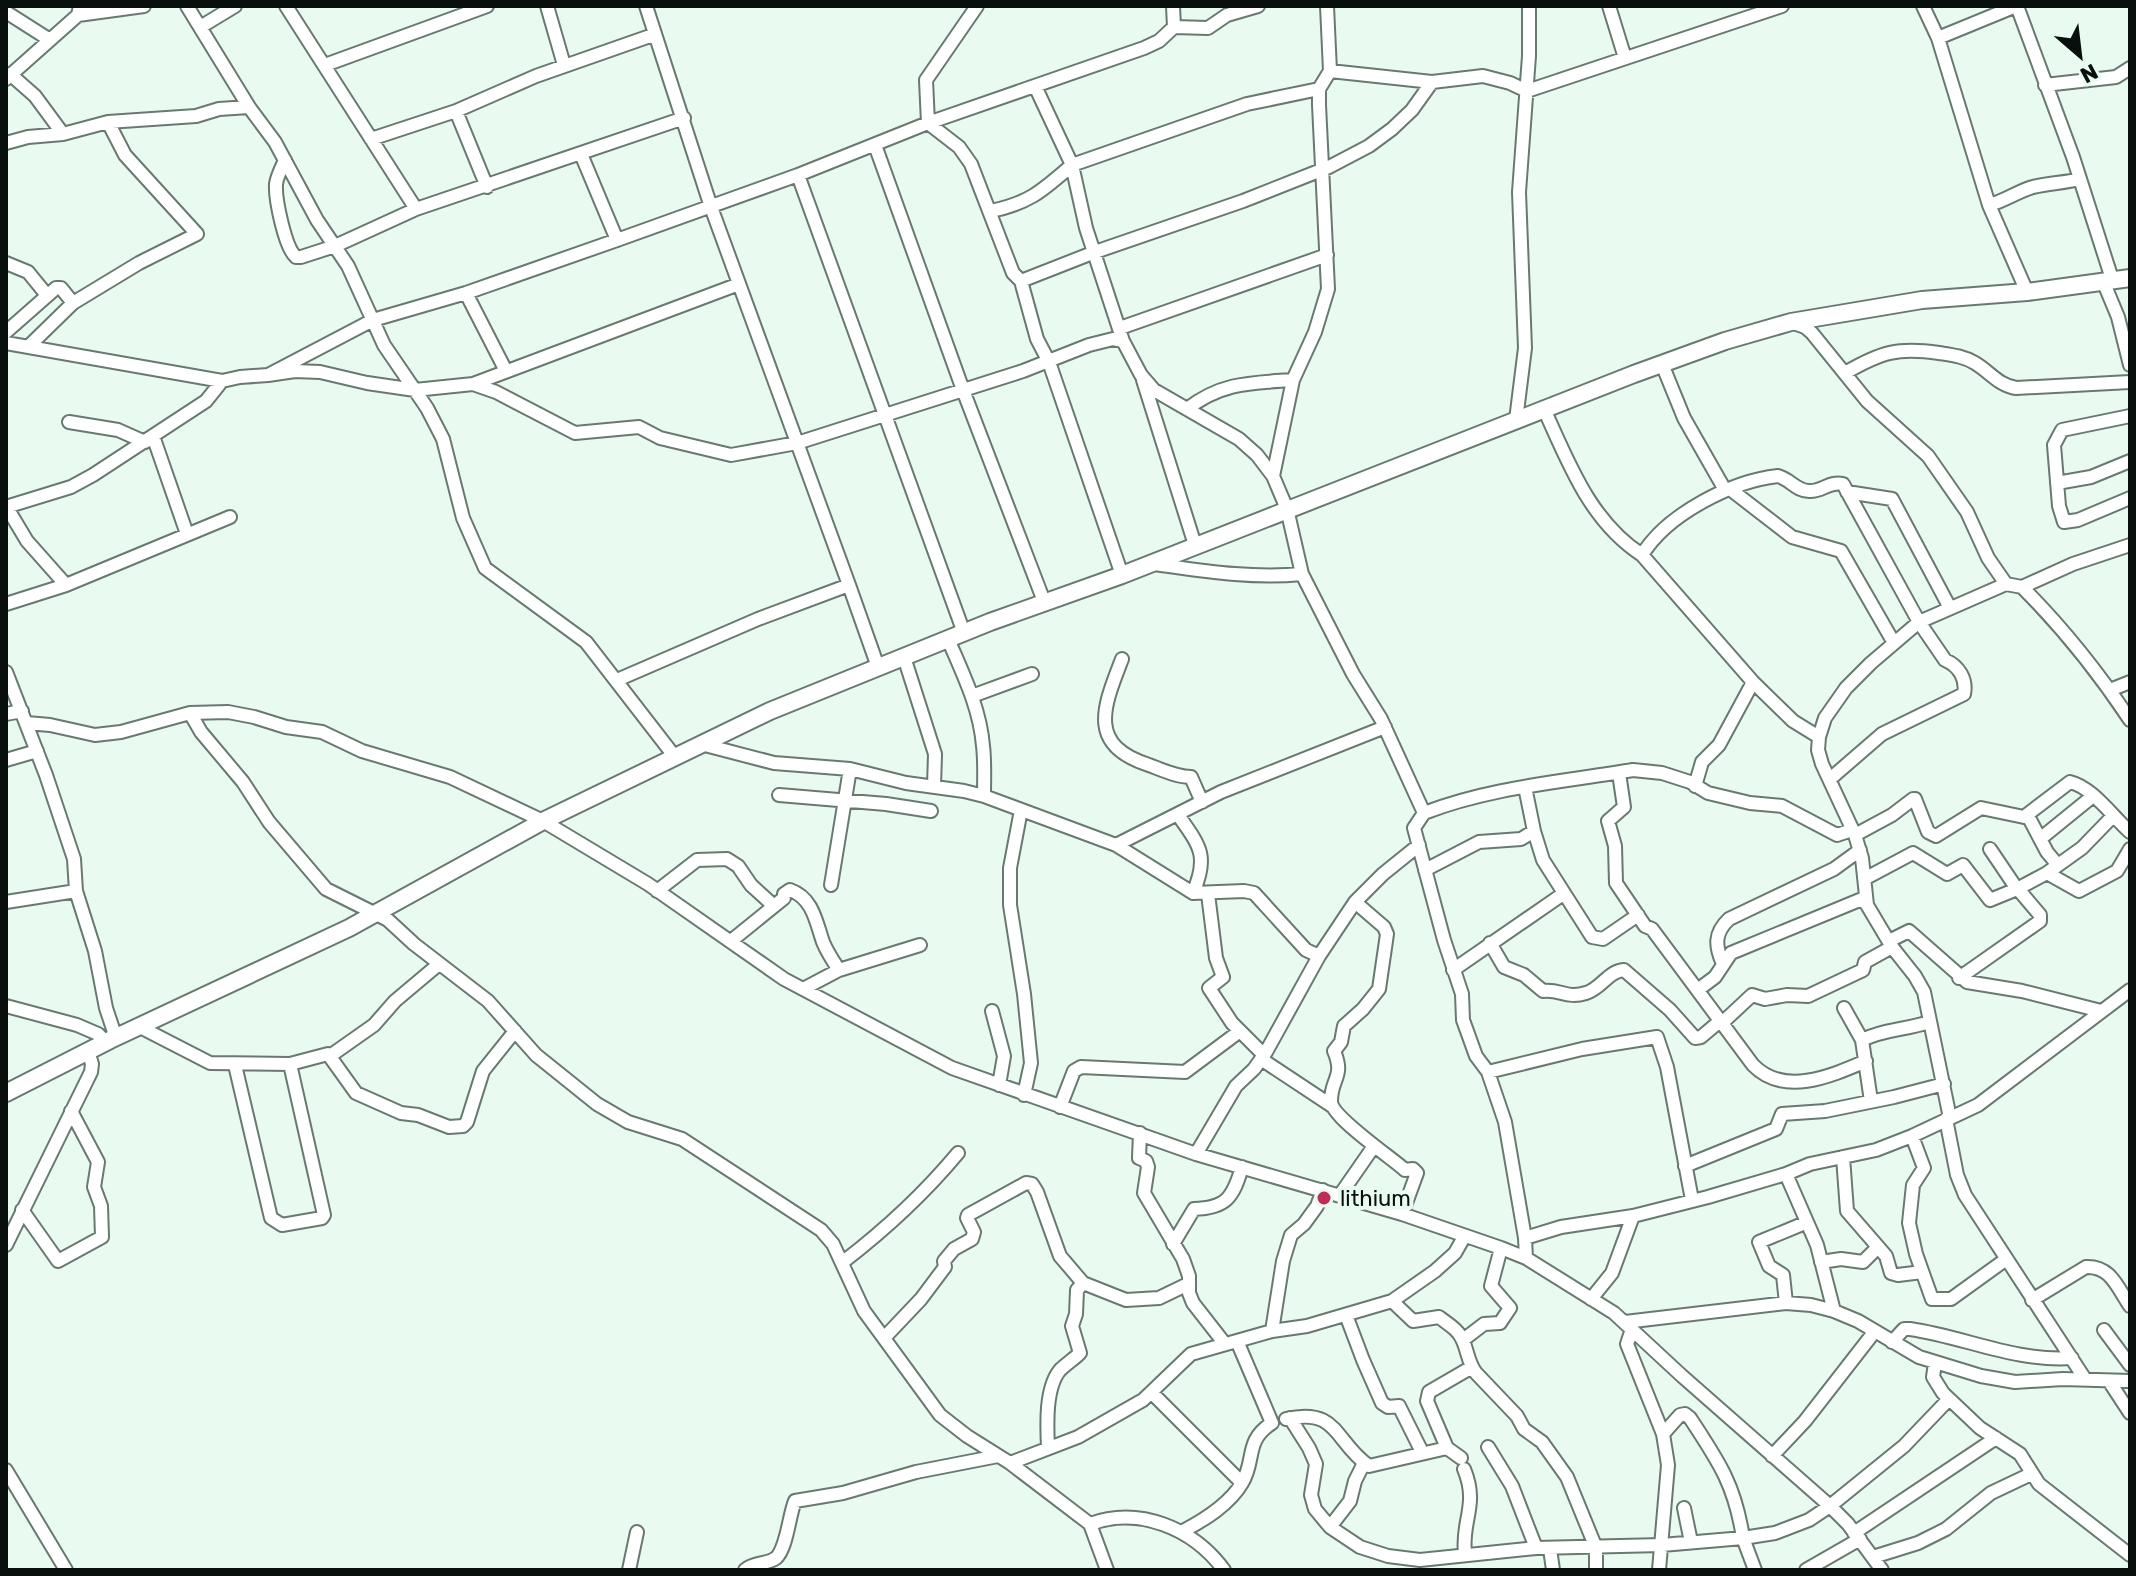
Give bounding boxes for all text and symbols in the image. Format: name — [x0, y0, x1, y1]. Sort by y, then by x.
north arrow — [2040, 16, 2120, 96]
text: N — [2076, 58, 2102, 89]
place label: lithium — [1340, 1185, 1411, 1212]
marker: lithium — [1315, 1189, 1333, 1207]

